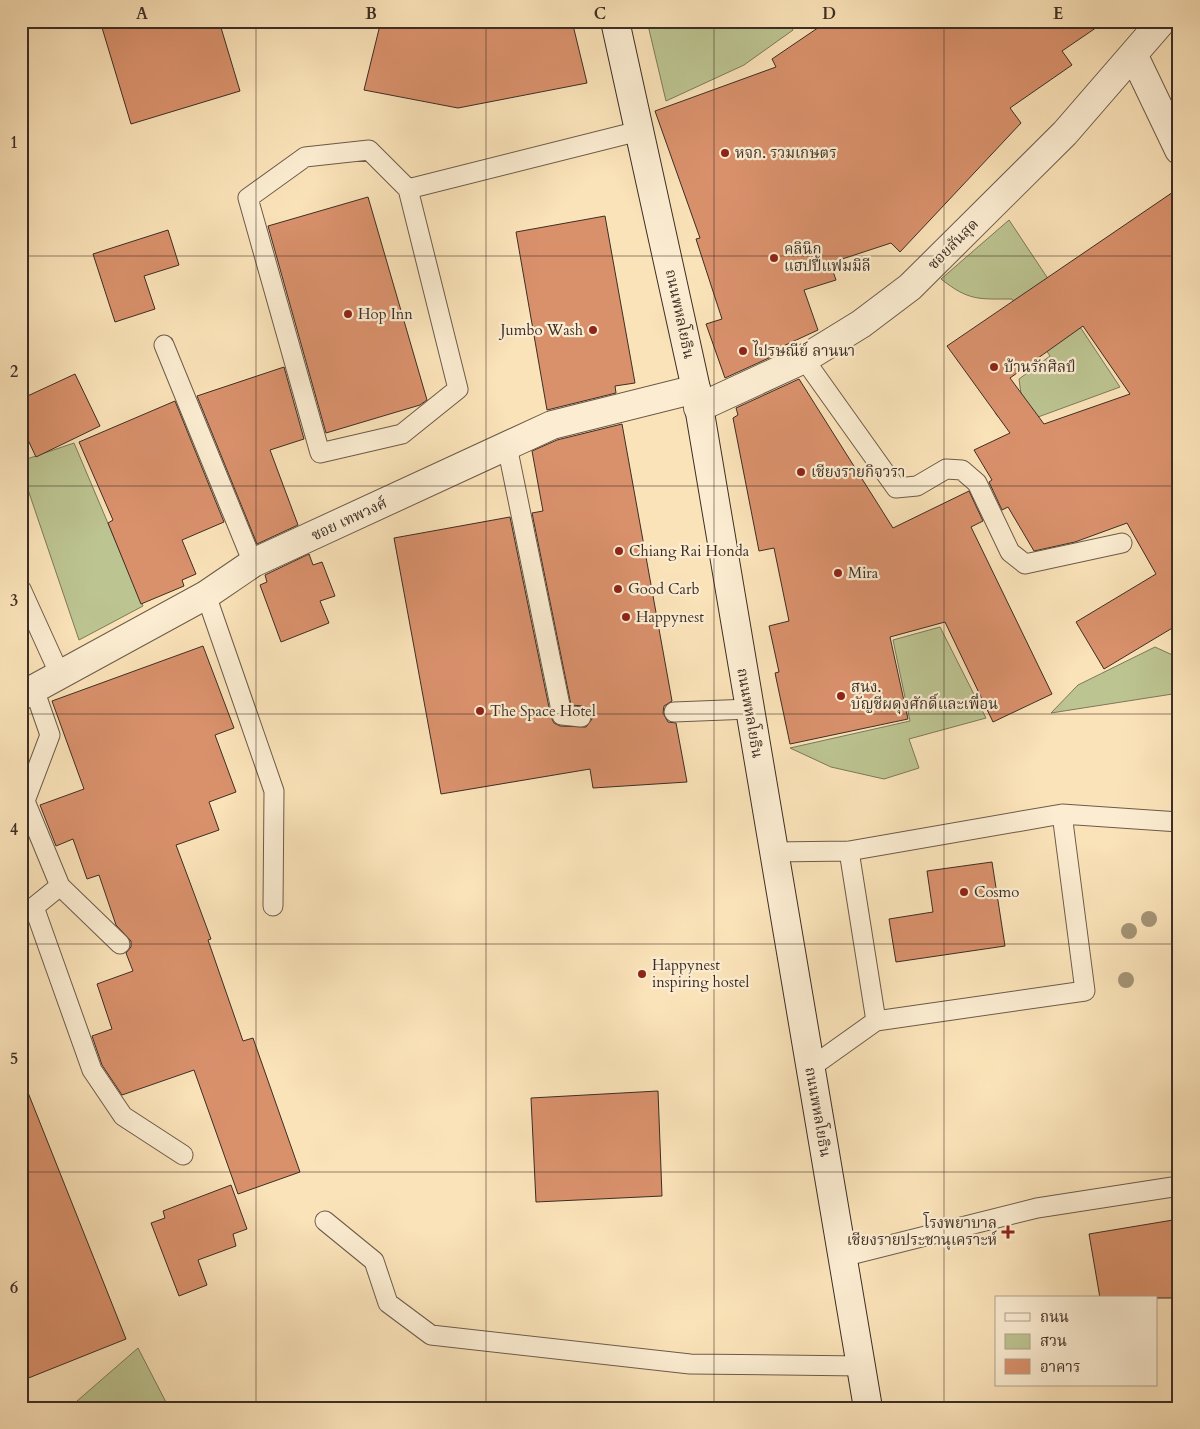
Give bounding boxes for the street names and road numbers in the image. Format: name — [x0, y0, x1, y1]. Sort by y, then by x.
street label: ซอยสันสุด — [923, 214, 984, 275]
street label: ถนนพหลโยธิน — [661, 267, 700, 361]
street label: ซอย เทพวงศ์ — [308, 493, 390, 545]
street label: ถนนพหลโยธิน — [732, 666, 769, 760]
street label: ถนนพหลโยธิน — [800, 1065, 837, 1159]

